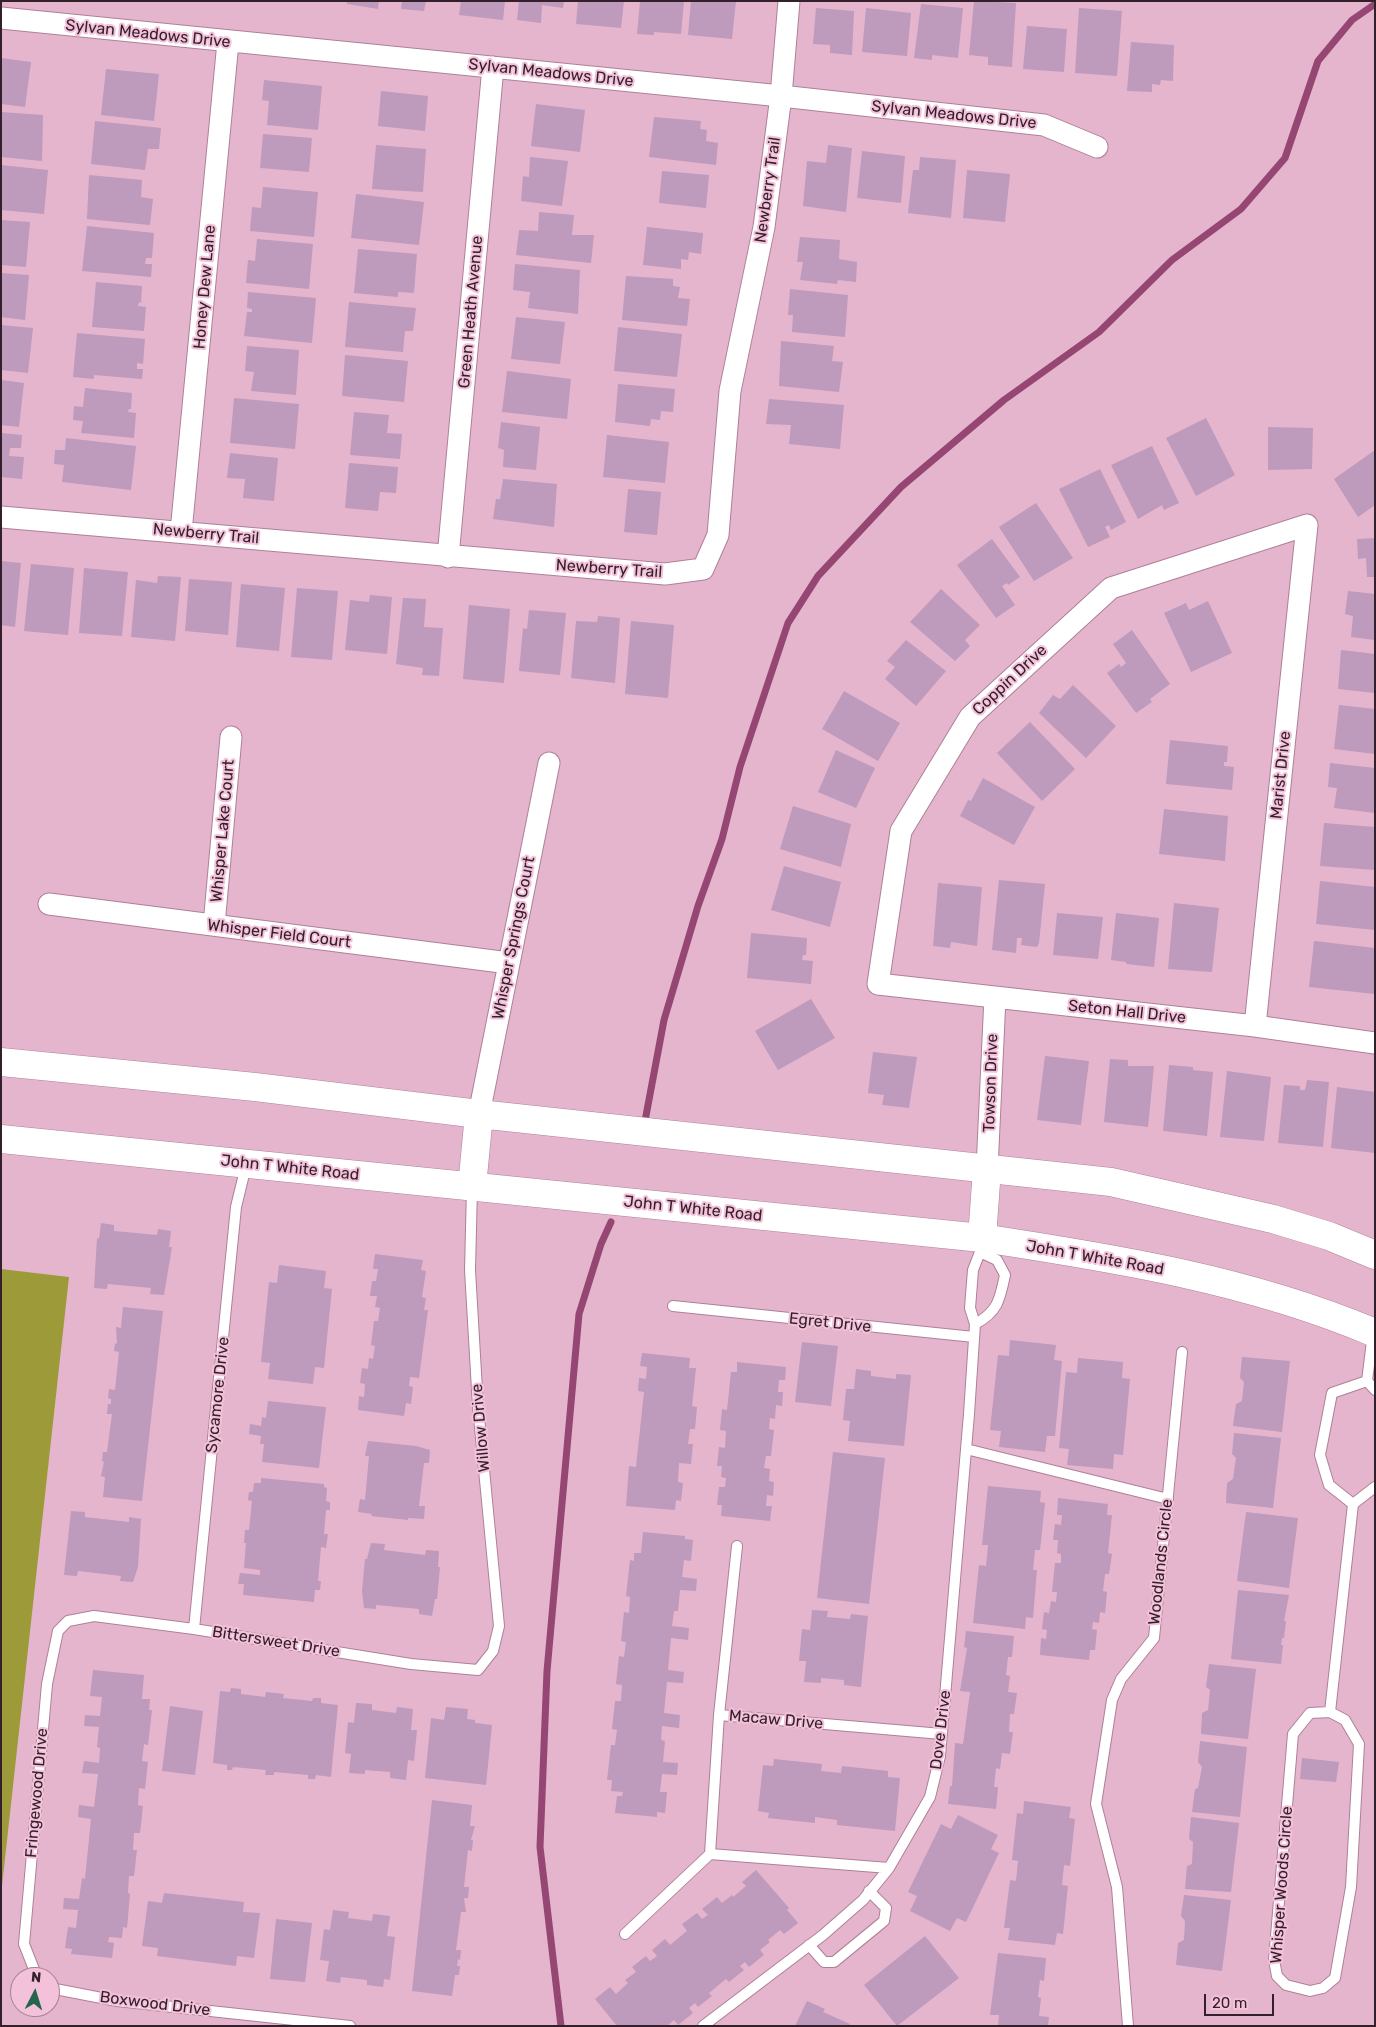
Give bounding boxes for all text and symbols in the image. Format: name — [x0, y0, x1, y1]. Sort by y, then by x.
street label: Sylvan Meadows Drive — [65, 16, 231, 52]
street label: Sylvan Meadows Drive — [468, 55, 634, 91]
street label: Sylvan Meadows Drive — [871, 97, 1037, 133]
street label: Newberry Trail — [751, 136, 785, 244]
street label: Honey Dew Lane — [190, 224, 220, 350]
street label: Green Heath Avenue — [455, 235, 487, 389]
street label: Newberry Trail — [152, 520, 260, 548]
street label: Newberry Trail — [555, 556, 663, 582]
street label: Coppin Drive — [969, 641, 1051, 719]
street label: Marist Drive — [1267, 730, 1295, 820]
street label: Whisper Lake Court — [207, 759, 239, 903]
street label: Whisper Springs Court — [489, 855, 539, 1021]
street label: Whisper Field Court — [206, 916, 352, 952]
street label: Seton Hall Drive — [1067, 996, 1187, 1028]
street label: Towson Drive — [980, 1033, 1002, 1133]
street label: John T White Road — [220, 1151, 360, 1185]
street label: John T White Road — [623, 1192, 763, 1226]
street label: John T White Road — [1025, 1236, 1165, 1280]
street label: Egret Drive — [788, 1309, 872, 1337]
street label: Sycamore Drive — [202, 1336, 234, 1454]
street label: Willow Drive — [468, 1383, 494, 1473]
street label: Woodlands Circle — [1145, 1498, 1177, 1626]
street label: Bittersweet Drive — [211, 1622, 341, 1662]
street label: Dove Drive — [927, 1689, 955, 1771]
street label: Macaw Drive — [728, 1706, 824, 1734]
street label: Fringewood Drive — [22, 1727, 52, 1859]
street label: Whisper Woods Circle — [1267, 1806, 1297, 1964]
north arrow — [10, 1967, 60, 2017]
text: N — [30, 1969, 42, 1986]
scale bar — [1206, 1984, 1276, 2016]
street label: Boxwood Drive — [99, 1988, 211, 2020]
text: 20 m — [1212, 1994, 1247, 2012]

